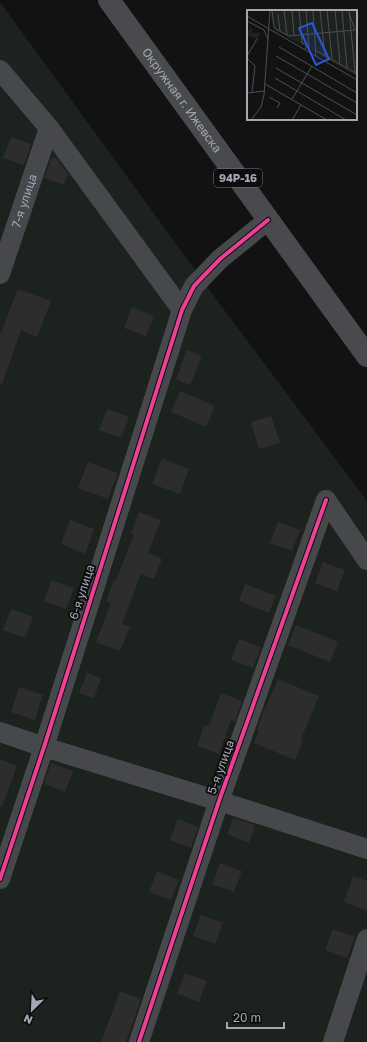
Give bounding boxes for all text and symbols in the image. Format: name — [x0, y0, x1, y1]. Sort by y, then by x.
inset map — [247, 10, 357, 120]
street label: Окружная г. Ижевска — [139, 45, 225, 156]
road number: 94Р-16 — [214, 169, 262, 187]
street label: 7-я улица — [8, 172, 40, 230]
street label: 6-я улица — [66, 563, 97, 621]
street label: 5-я улица — [204, 738, 237, 796]
north arrow — [12, 990, 52, 1030]
scale bar — [227, 1004, 284, 1030]
text: 20 m — [233, 1010, 261, 1025]
text: N — [21, 1012, 34, 1027]

